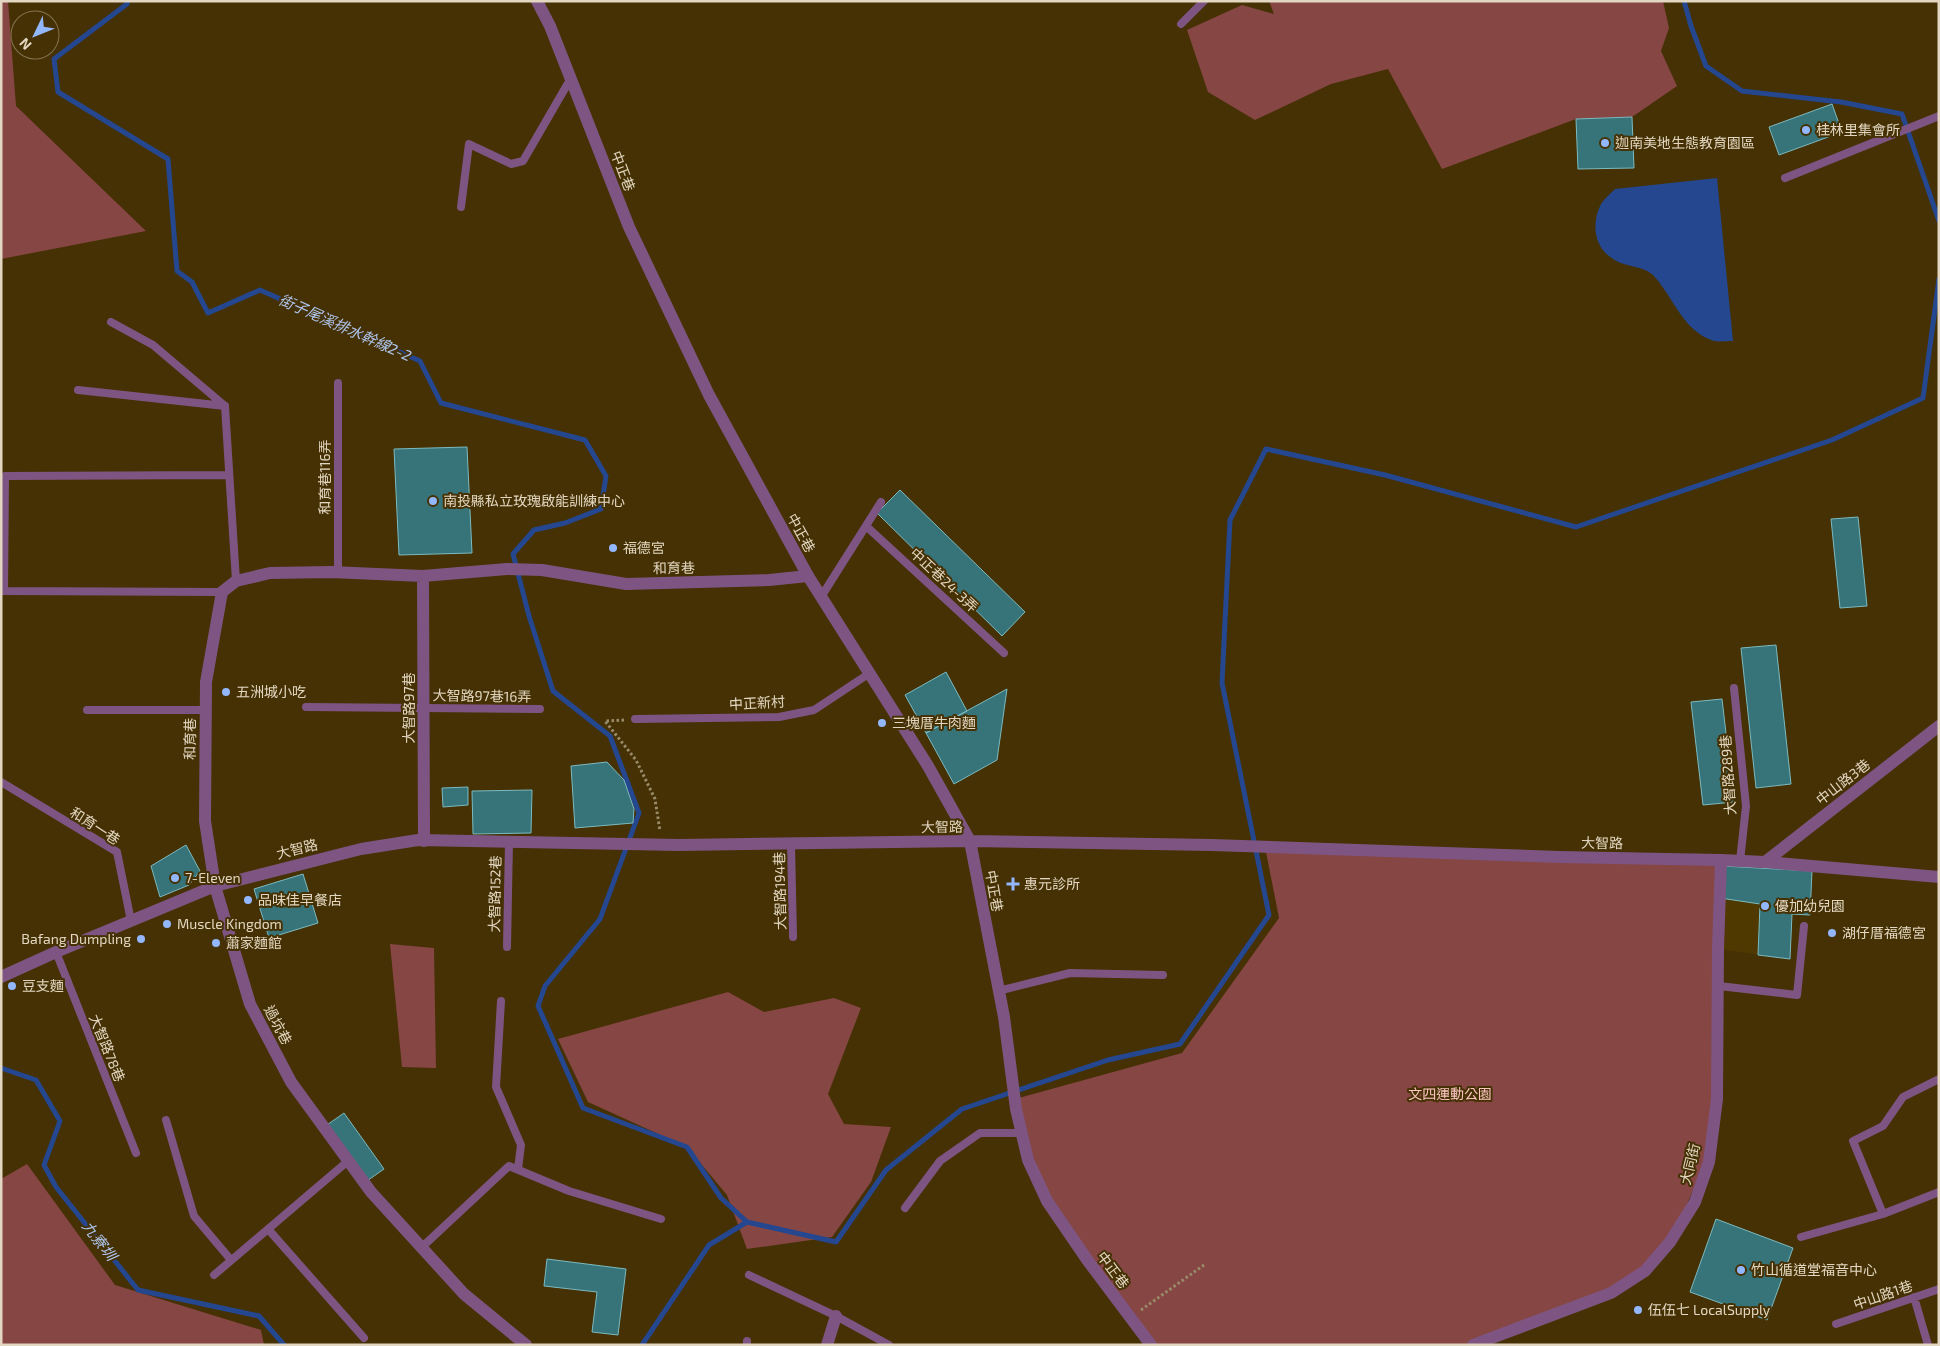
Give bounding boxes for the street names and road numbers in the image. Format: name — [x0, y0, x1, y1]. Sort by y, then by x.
street label: 中正巷 — [608, 148, 639, 193]
street label: 和育巷116弄 — [316, 439, 333, 515]
street label: 中正巷 — [784, 510, 819, 555]
street label: 中正巷24-3弄 — [907, 544, 982, 615]
street label: 和育巷 — [653, 559, 695, 576]
street label: 大智路97巷 — [400, 672, 417, 744]
street label: 大智路97巷16弄 — [432, 686, 532, 705]
street label: 中正新村 — [729, 693, 785, 712]
street label: 和育巷 — [181, 718, 198, 760]
street label: 大智路289巷 — [1716, 734, 1739, 816]
street label: 中山路3巷 — [1812, 755, 1873, 808]
street label: 和育一巷 — [67, 803, 123, 848]
street label: 大智路 — [921, 818, 963, 835]
street label: 大智路 — [1581, 834, 1623, 851]
street label: 大智路 — [274, 835, 319, 862]
street label: 大智路194巷 — [770, 852, 789, 930]
street label: 大智路152巷 — [485, 855, 504, 933]
street label: 中正巷 — [982, 869, 1007, 913]
street label: 過坑巷 — [261, 1002, 296, 1047]
street label: 大智路78巷 — [86, 1011, 129, 1084]
street label: 大同街 — [1676, 1141, 1703, 1186]
street label: 中正巷 — [1094, 1248, 1133, 1292]
street label: 中山路1巷 — [1851, 1276, 1915, 1313]

